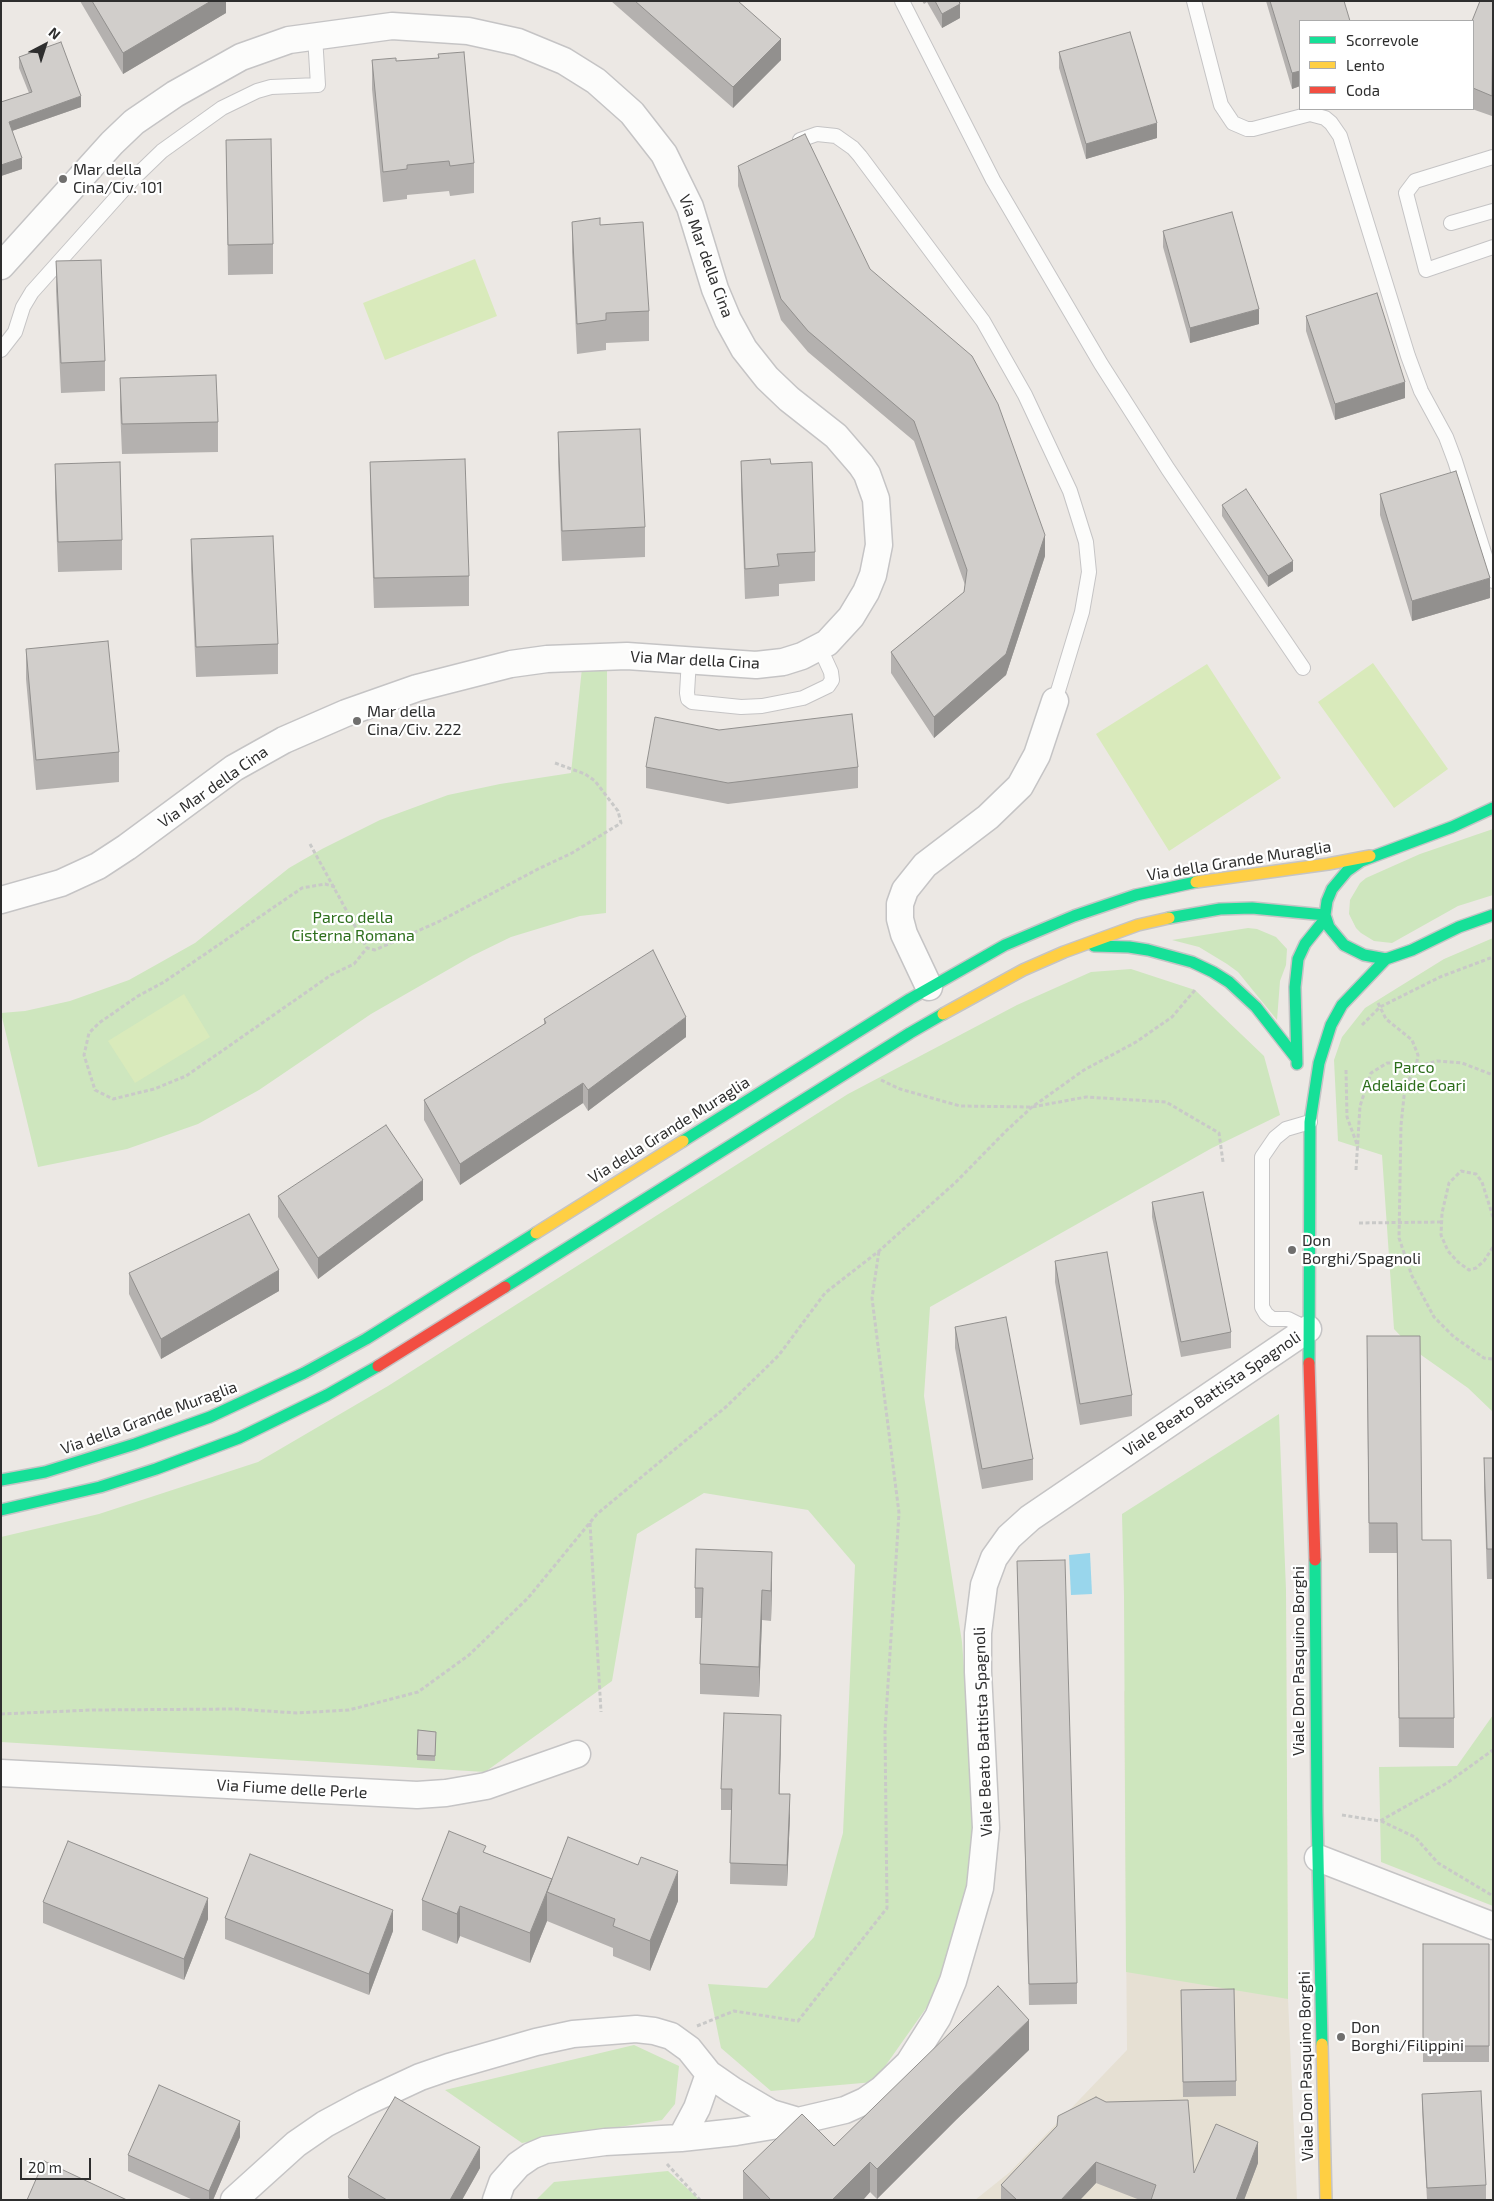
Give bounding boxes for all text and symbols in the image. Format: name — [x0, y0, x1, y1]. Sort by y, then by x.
north arrow — [20, 20, 70, 70]
legend — [1299, 20, 1474, 110]
text: N — [46, 23, 64, 43]
text: Scorrevole — [1346, 31, 1419, 49]
text: Lento — [1346, 56, 1385, 74]
text: Coda — [1346, 81, 1380, 99]
place label: Mar della Cina/Civ. 101 — [73, 160, 163, 198]
marker: Mar della Cina/Civ. 101 — [57, 173, 69, 185]
street label: Via Mar della Cina — [675, 192, 737, 320]
street label: Via Mar della Cina — [630, 647, 760, 673]
place label: Mar della Cina/Civ. 222 — [367, 702, 461, 740]
marker: Mar della Cina/Civ. 222 — [351, 715, 363, 727]
street label: Via Mar della Cina — [154, 742, 272, 832]
street label: Via della Grande Muraglia — [1145, 837, 1333, 885]
park label: Parco della Cisterna Romana — [291, 908, 415, 946]
park label: Parco Adelaide Coari — [1362, 1058, 1466, 1096]
street label: Via della Grande Muraglia — [585, 1072, 753, 1188]
place label: Don Borghi/Spagnoli — [1302, 1231, 1421, 1269]
marker: Don Borghi/Spagnoli — [1286, 1244, 1298, 1256]
street label: Viale Beato Battista Spagnoli — [1120, 1327, 1304, 1461]
street label: Via della Grande Muraglia — [58, 1377, 240, 1459]
street label: Viale Don Pasquino Borghi — [1289, 1566, 1309, 1756]
street label: Viale Beato Battista Spagnoli — [970, 1627, 996, 1837]
street label: Via Fiume delle Perle — [216, 1775, 368, 1803]
street label: Viale Don Pasquino Borghi — [1295, 1971, 1317, 2161]
place label: Don Borghi/Filippini — [1351, 2018, 1464, 2056]
marker: Don Borghi/Filippini — [1335, 2031, 1347, 2043]
scale bar — [22, 2148, 94, 2180]
text: 20 m — [28, 2158, 62, 2176]

